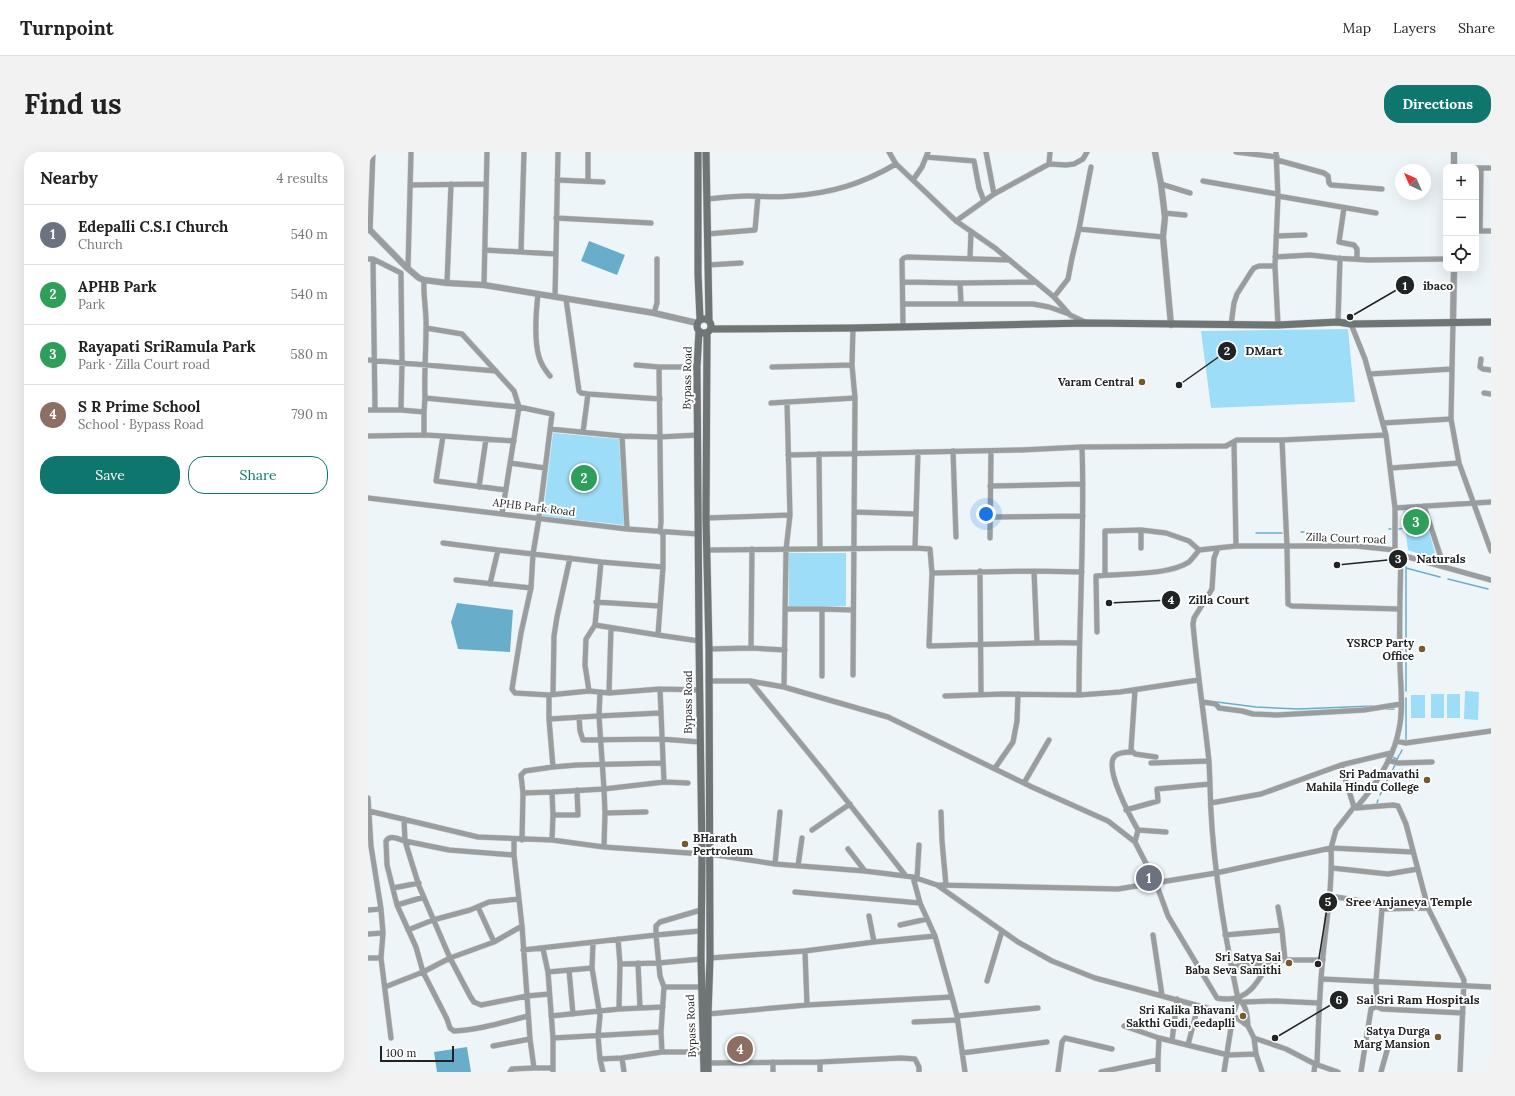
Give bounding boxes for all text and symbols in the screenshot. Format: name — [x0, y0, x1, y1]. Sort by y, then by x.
text: Turnpoint — [20, 16, 114, 40]
text: Map — [1343, 19, 1371, 37]
text: Layers — [1393, 19, 1436, 37]
text: Share — [1458, 19, 1495, 37]
button: Directions — [1384, 85, 1491, 123]
text: Find us — [24, 86, 122, 122]
north arrow — [1395, 164, 1431, 200]
map controls — [1443, 164, 1479, 272]
button: + — [1443, 164, 1479, 200]
text: Nearby — [40, 167, 98, 189]
text: 4 results — [277, 170, 328, 187]
button: − — [1443, 200, 1479, 236]
text: Edepalli C.S.I Church — [78, 217, 228, 236]
text: 1 — [50, 226, 56, 243]
text: 540 m — [291, 226, 328, 243]
text: Church — [78, 236, 123, 253]
button: locate — [1443, 236, 1479, 272]
callout: ibaco — [1395, 273, 1461, 297]
text: APHB Park — [78, 277, 157, 296]
text: 1 — [1403, 278, 1408, 293]
text: ibaco — [1423, 278, 1453, 293]
text: 2 — [50, 286, 56, 303]
text: 540 m — [291, 286, 328, 303]
text: Park — [78, 296, 105, 313]
text: Rayapati SriRamula Park — [78, 337, 256, 356]
callout: DMart — [1217, 339, 1290, 363]
text: 2 — [1224, 343, 1230, 358]
text: DMart — [1245, 343, 1284, 358]
text: 3 — [49, 346, 57, 363]
text: 580 m — [290, 346, 328, 363]
street label: Bypass Road — [679, 346, 695, 410]
text: Park · Zilla Court road — [78, 356, 210, 373]
place label: Varam Central — [1058, 375, 1135, 389]
marker: Varam Central — [1137, 377, 1147, 387]
text: S R Prime School — [78, 397, 200, 416]
text: 4 — [49, 406, 57, 423]
text: 790 m — [291, 406, 328, 423]
text: School · Bypass Road — [78, 416, 204, 433]
button: Save — [40, 456, 180, 494]
button: Share — [188, 456, 328, 494]
pin: 2 — [571, 463, 597, 493]
street label: APHB Park Road — [491, 495, 577, 519]
your location — [976, 504, 996, 524]
pin: 3 — [1403, 507, 1429, 537]
street label: Zilla Court road — [1306, 530, 1387, 546]
callout: Naturals — [1388, 547, 1473, 571]
text: 3 — [1395, 551, 1402, 566]
text: Naturals — [1416, 551, 1466, 566]
callout: Zilla Court — [1161, 588, 1258, 612]
text: 4 — [1168, 592, 1175, 607]
text: Zilla Court — [1188, 592, 1251, 607]
place label: YSRCP Party Office — [1347, 636, 1415, 663]
marker: YSRCP Party Office — [1417, 644, 1427, 654]
street label: Bypass Road — [681, 670, 695, 734]
place label: Sri Padmavathi Mahila Hindu College — [1306, 767, 1419, 794]
marker: Sri Padmavathi Mahila Hindu College — [1422, 775, 1432, 785]
place label: BHarath Pertroleum — [693, 831, 753, 858]
marker: BHarath Pertroleum — [680, 839, 690, 849]
pin: 1 — [1136, 863, 1162, 893]
callout: Sree Anjaneya Temple — [1318, 890, 1480, 914]
text: 5 — [1325, 894, 1332, 909]
text: Sree Anjaneya Temple — [1346, 894, 1473, 909]
place label: Sri Satya Sai Baba Seva Samithi — [1185, 950, 1281, 977]
marker: Sri Satya Sai Baba Seva Samithi — [1284, 958, 1294, 968]
callout: Sai Sri Ram Hospitals — [1329, 988, 1488, 1012]
text: 6 — [1336, 992, 1343, 1007]
text: Sai Sri Ram Hospitals — [1356, 992, 1480, 1007]
street label: Bypass Road — [683, 994, 699, 1058]
place label: Sri Kalika Bhavani Sakthi Gudi, eedaplli — [1126, 1003, 1235, 1030]
marker: Sri Kalika Bhavani Sakthi Gudi, eedaplli — [1238, 1011, 1248, 1021]
place label: Satya Durga Marg Mansion — [1354, 1024, 1430, 1051]
marker: Satya Durga Marg Mansion — [1433, 1032, 1443, 1042]
pin: 4 — [727, 1034, 753, 1064]
scale bar — [380, 1044, 454, 1063]
text: 100 m — [386, 1046, 416, 1060]

